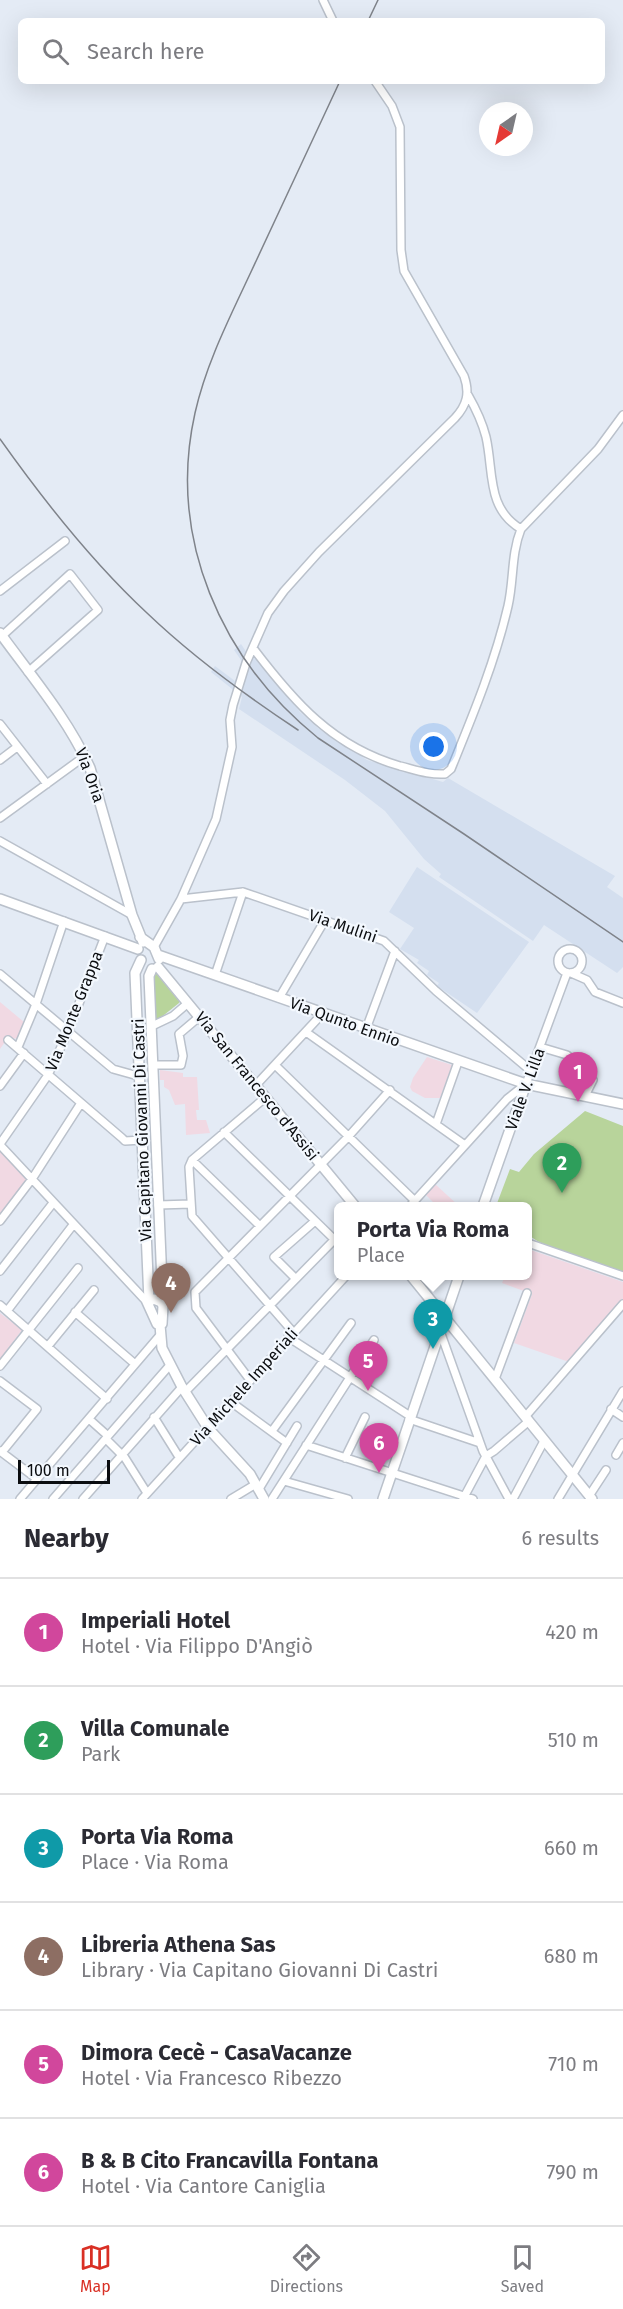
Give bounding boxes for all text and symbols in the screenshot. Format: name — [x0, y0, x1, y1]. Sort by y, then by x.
search box — [18, 18, 605, 84]
icon: search — [39, 35, 72, 68]
text: Search here — [87, 38, 205, 65]
north arrow — [479, 102, 533, 156]
your location — [419, 732, 448, 761]
street label: Via Oria — [71, 745, 109, 805]
street label: Via Mulini — [306, 905, 380, 947]
street label: Via Monte Grappa — [41, 948, 107, 1074]
street label: Via Qunto Ennio — [287, 993, 403, 1051]
street label: Via San Francesco d'Assisi — [191, 1008, 323, 1164]
street label: Via Capitano Giovanni Di Castri — [129, 1018, 155, 1242]
street label: Viale V. Lilla — [501, 1045, 549, 1133]
pin: 1 — [558, 1052, 598, 1102]
pin: 2 — [542, 1144, 582, 1193]
popup — [334, 1202, 532, 1280]
text: Porta Via Roma — [357, 1216, 509, 1243]
text: Place — [357, 1243, 405, 1267]
pin: 4 — [152, 1264, 190, 1313]
pin: 3 — [414, 1300, 452, 1349]
street label: Via Michele Imperiali — [186, 1324, 302, 1450]
pin: 5 — [348, 1342, 388, 1391]
pin: 6 — [360, 1424, 398, 1473]
scale bar — [18, 1457, 110, 1484]
text: 100 m — [27, 1461, 70, 1480]
text: Nearby — [24, 1523, 109, 1554]
text: 6 results — [522, 1526, 599, 1550]
text: Imperiali Hotel — [81, 1607, 230, 1634]
text: 1 — [39, 1620, 48, 1644]
text: 420 m — [545, 1620, 599, 1644]
text: Hotel · Via Filippo D'Angiò — [81, 1634, 313, 1658]
text: Villa Comunale — [81, 1715, 229, 1742]
text: 2 — [38, 1728, 49, 1752]
text: 510 m — [548, 1728, 599, 1752]
text: Park — [81, 1742, 120, 1766]
text: Porta Via Roma — [81, 1823, 233, 1850]
text: 3 — [38, 1836, 49, 1860]
text: 660 m — [544, 1836, 599, 1860]
text: Place · Via Roma — [81, 1850, 229, 1874]
text: Libreria Athena Sas — [81, 1931, 276, 1958]
text: 4 — [38, 1944, 49, 1968]
text: 680 m — [544, 1944, 599, 1968]
text: Library · Via Capitano Giovanni Di Castri — [81, 1958, 438, 1982]
text: Dimora Cecè - CasaVacanze — [81, 2039, 352, 2066]
text: 5 — [38, 2052, 49, 2076]
text: 710 m — [548, 2052, 599, 2076]
text: Hotel · Via Francesco Ribezzo — [81, 2066, 342, 2090]
text: B & B Cito Francavilla Fontana — [81, 2147, 379, 2174]
text: 6 — [38, 2160, 49, 2184]
text: 790 m — [546, 2160, 599, 2184]
text: Hotel · Via Cantore Caniglia — [81, 2174, 326, 2198]
tab: Map — [79, 2241, 112, 2296]
tab: Directions — [270, 2241, 343, 2296]
tab: Saved — [501, 2241, 544, 2296]

